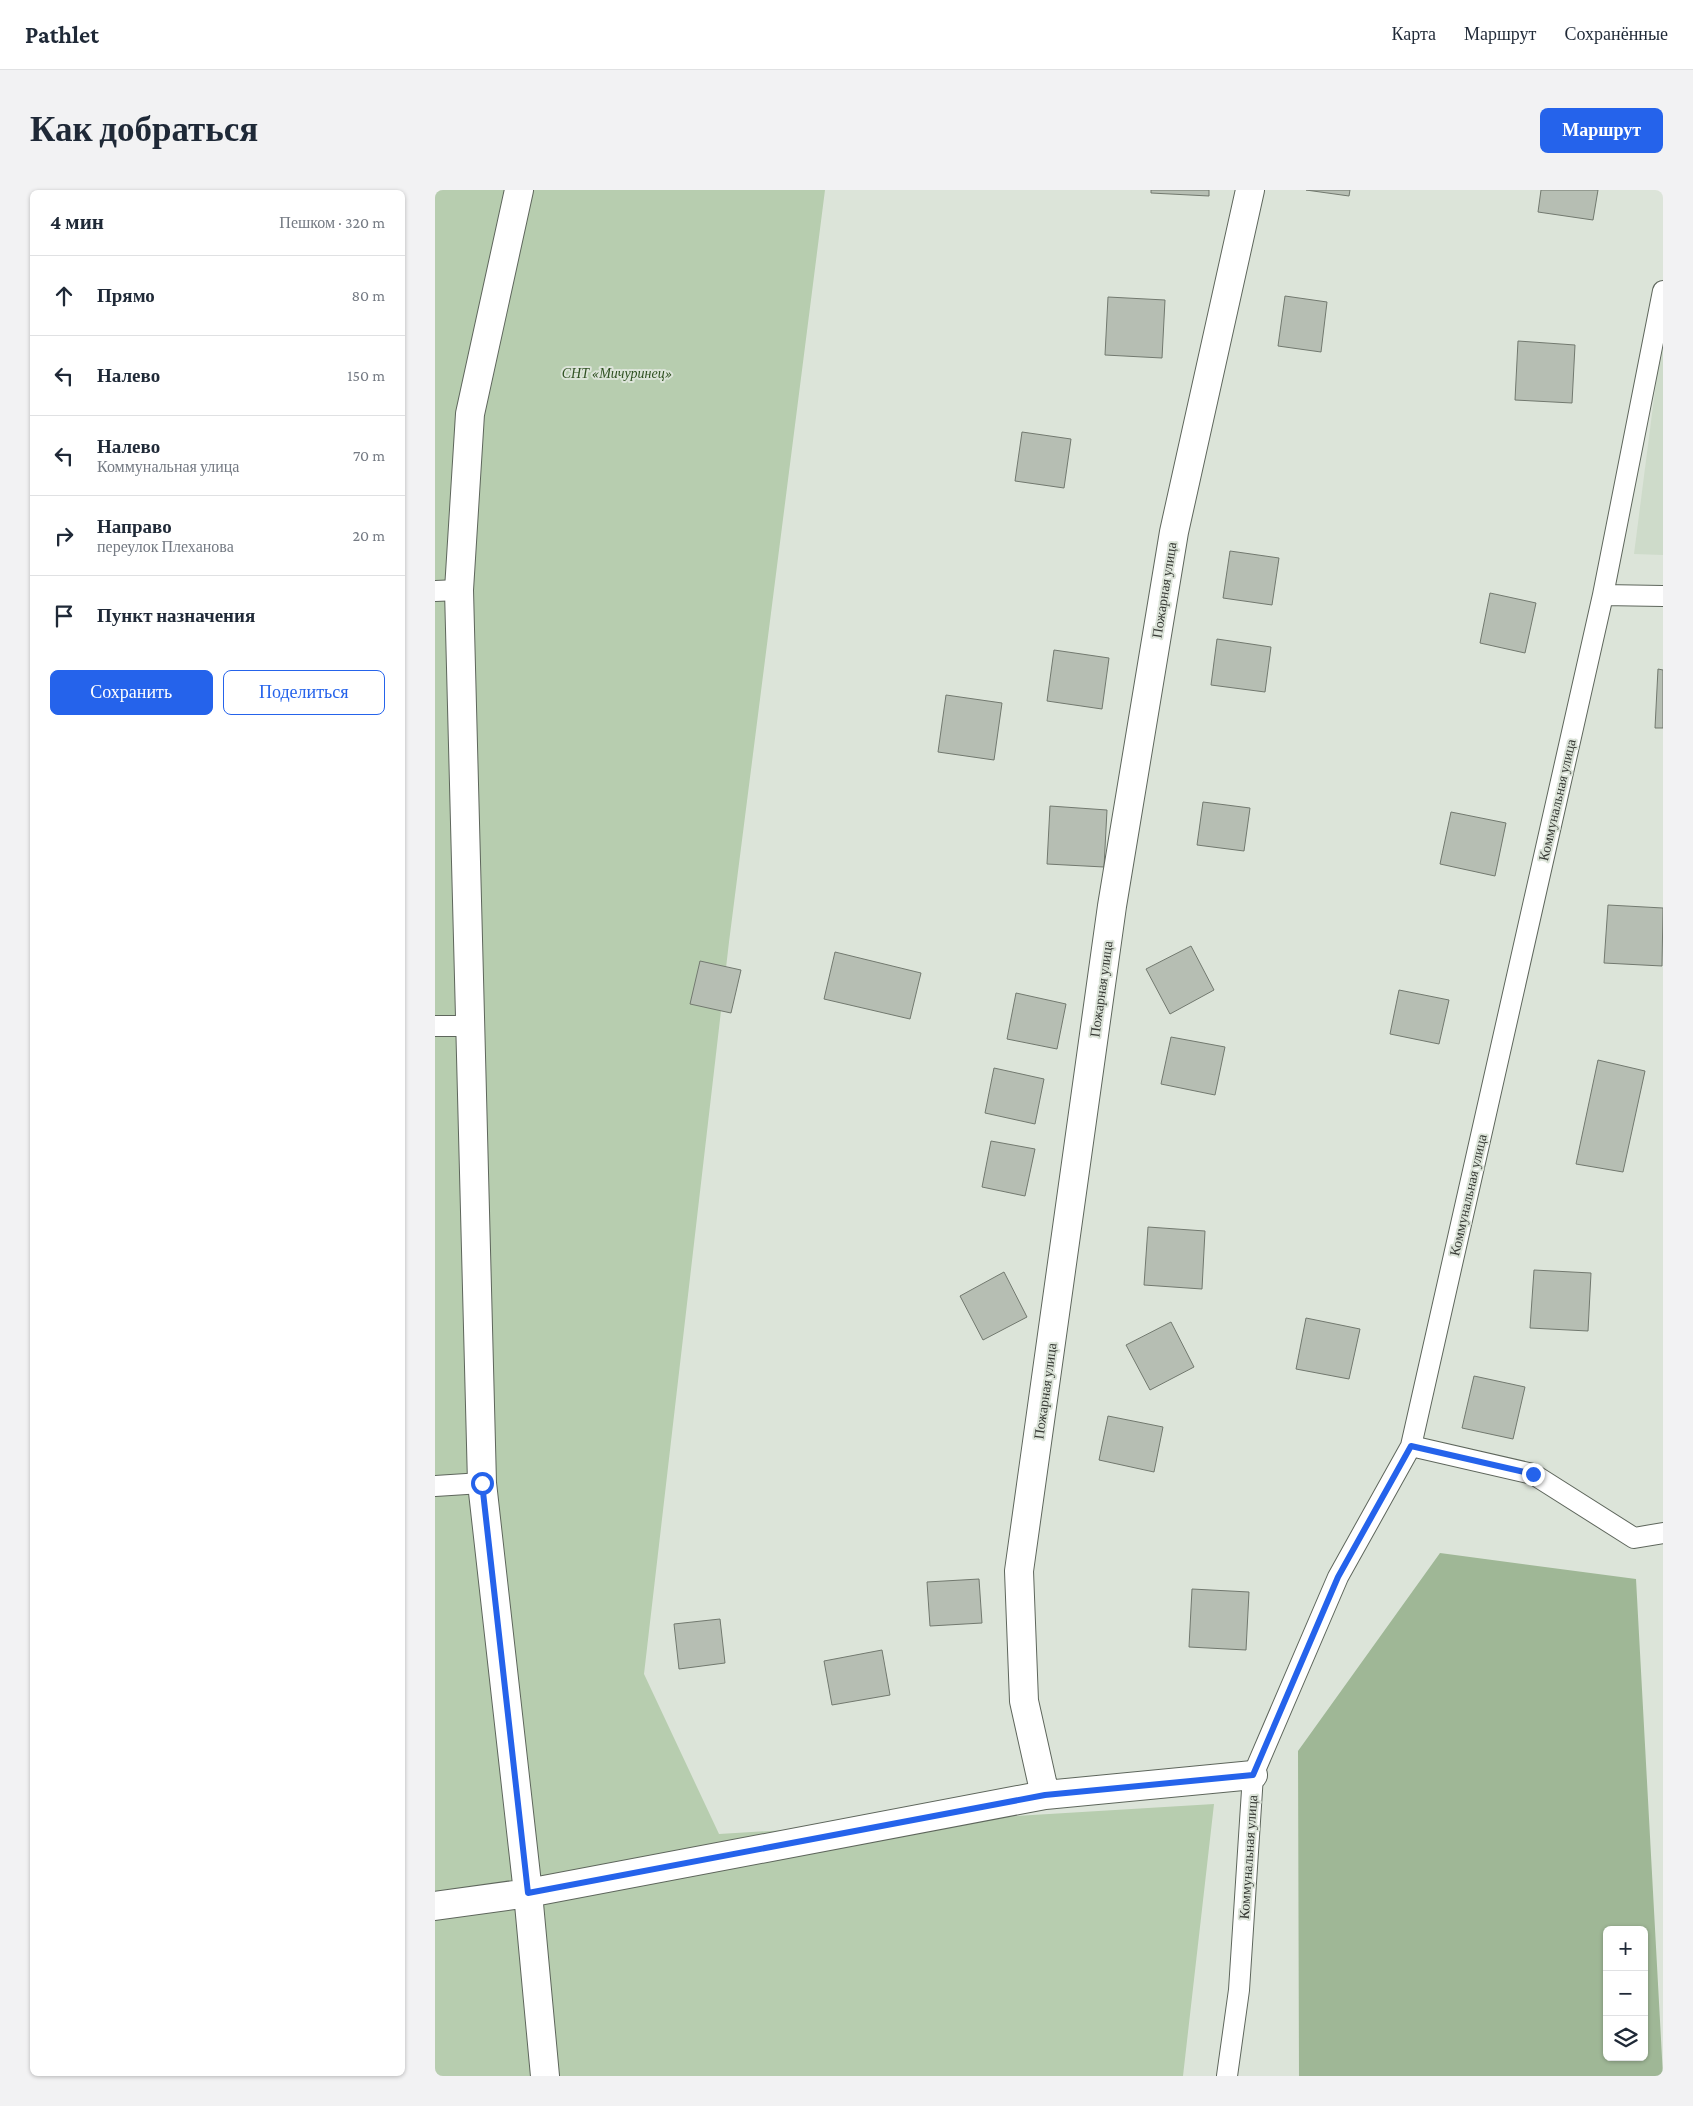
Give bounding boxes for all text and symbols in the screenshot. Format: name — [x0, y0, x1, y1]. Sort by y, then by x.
text: Pathlet — [25, 21, 99, 48]
text: Карта — [1391, 24, 1436, 44]
text: Маршрут — [1464, 24, 1536, 44]
text: Сохранённые — [1564, 24, 1668, 44]
button: Маршрут — [1540, 108, 1663, 153]
text: Как добраться — [30, 110, 258, 149]
text: 4 мин — [50, 210, 104, 234]
text: Пешком · 320 m — [279, 214, 385, 231]
icon: ahead — [50, 282, 78, 310]
text: Прямо — [97, 285, 155, 306]
text: 80 m — [351, 287, 385, 304]
icon: left — [50, 362, 78, 390]
text: Налево — [97, 365, 160, 386]
park label: СНТ «Мичуринец» — [562, 365, 672, 381]
text: 150 m — [347, 367, 385, 384]
text: Налево — [97, 436, 160, 457]
icon: left — [50, 442, 78, 470]
text: 70 m — [353, 447, 385, 464]
text: Коммунальная улица — [97, 458, 239, 475]
text: Направо — [97, 516, 172, 537]
icon: right — [50, 522, 78, 550]
text: 20 m — [352, 527, 385, 544]
text: переулок Плеханова — [97, 538, 234, 555]
street label: Пожарная улица — [1149, 540, 1180, 639]
icon: arrive — [50, 602, 78, 630]
text: Пункт назначения — [97, 605, 255, 626]
button: Сохранить — [50, 670, 213, 715]
button: Поделиться — [223, 670, 385, 715]
street label: Коммунальная улица — [1535, 737, 1579, 863]
street label: Пожарная улица — [1086, 939, 1116, 1038]
street label: Коммунальная улица — [1446, 1132, 1490, 1258]
street label: Пожарная улица — [1030, 1341, 1060, 1440]
route end — [1522, 1463, 1545, 1486]
route start — [471, 1472, 494, 1495]
street label: Коммунальная улица — [1236, 1793, 1260, 1920]
map controls — [1603, 1926, 1648, 2061]
button: + — [1603, 1926, 1648, 1971]
button: − — [1603, 1971, 1648, 2016]
button: layers — [1603, 2016, 1648, 2061]

